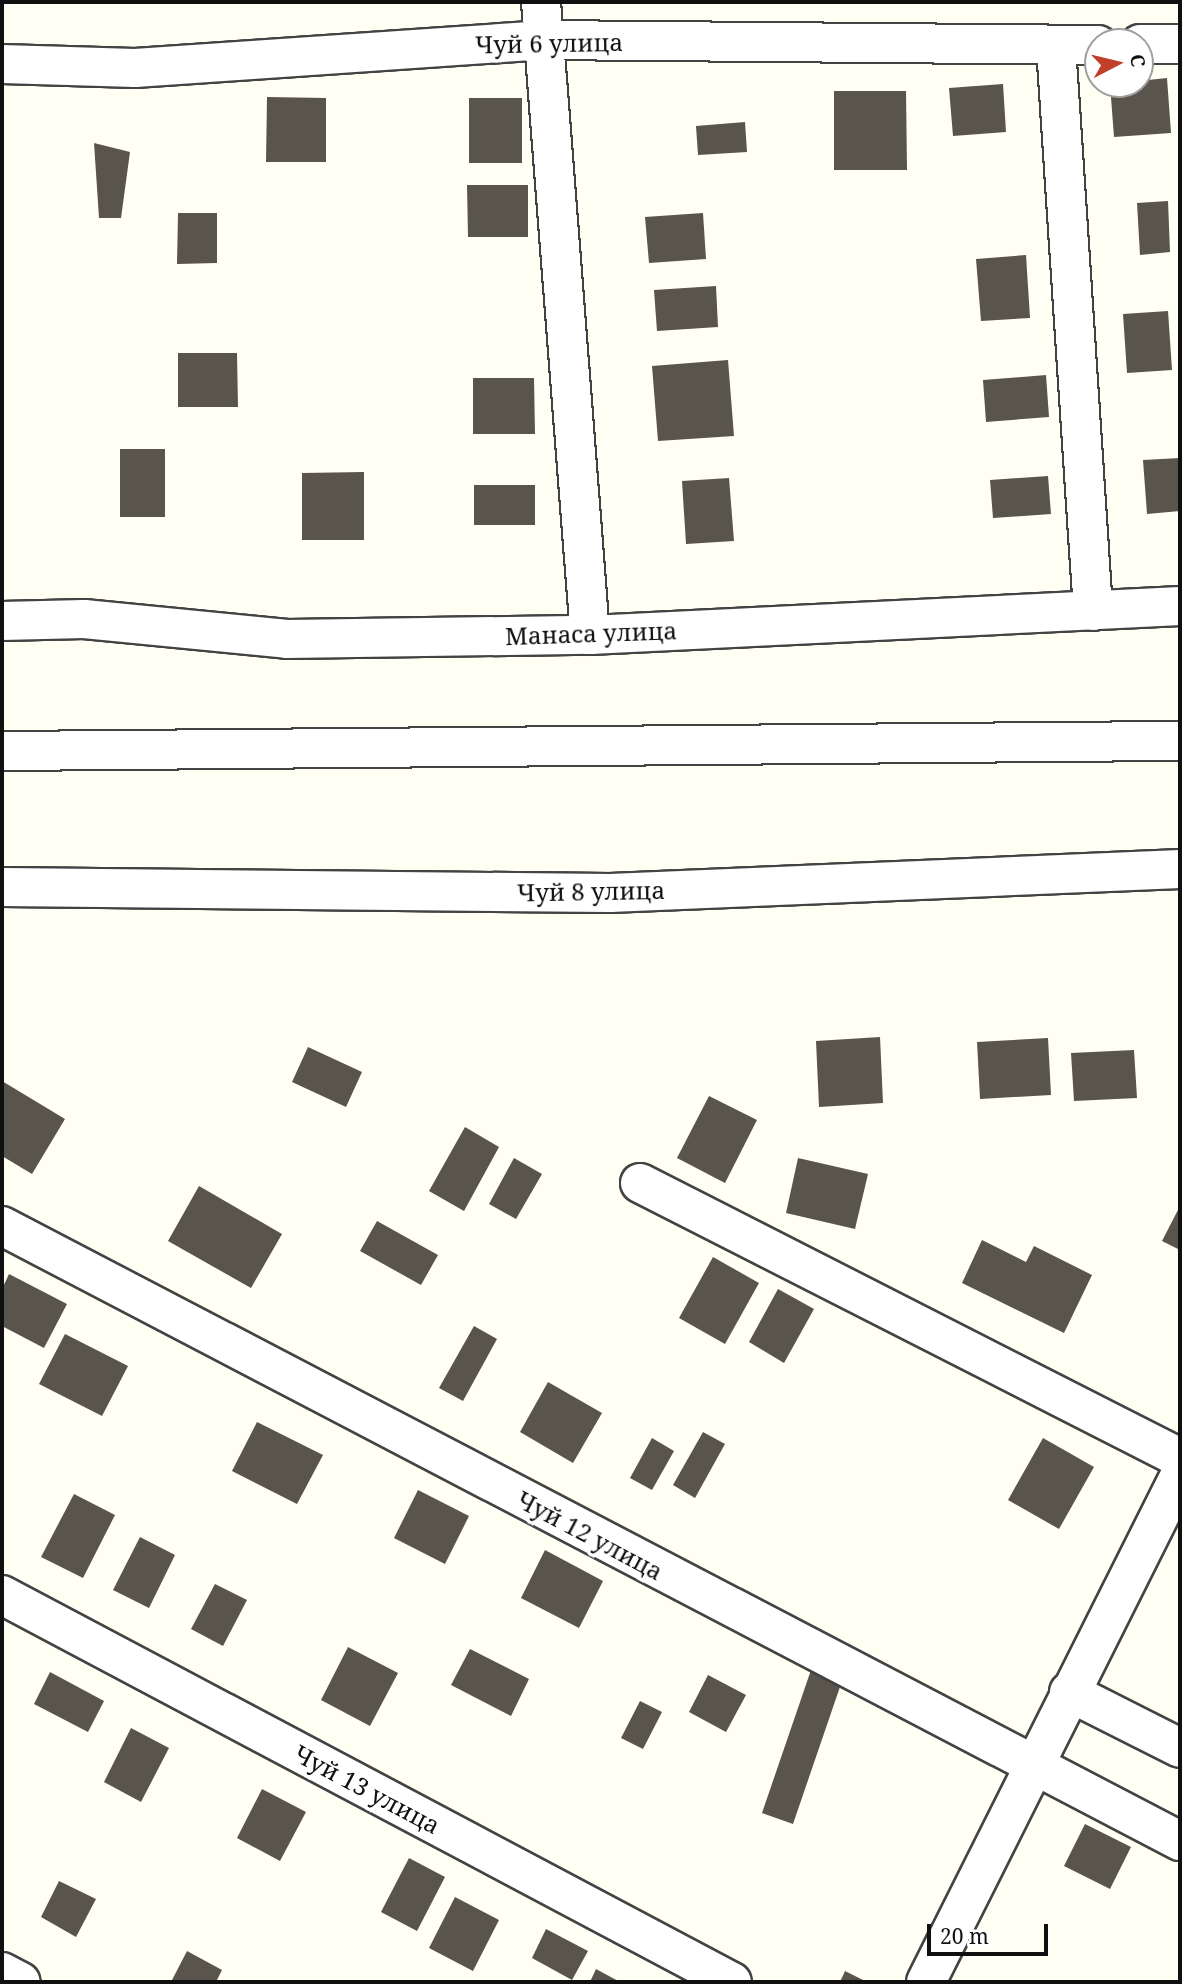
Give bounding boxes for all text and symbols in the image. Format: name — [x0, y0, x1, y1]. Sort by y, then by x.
street label: Чуй 6 улица — [475, 27, 623, 59]
north arrow — [1084, 28, 1154, 98]
text: С — [1124, 53, 1152, 68]
street label: Манаса улица — [504, 616, 678, 650]
street label: Чуй 8 улица — [517, 875, 665, 907]
street label: Чуй 12 улица — [512, 1484, 668, 1586]
street label: Чуй 13 улица — [289, 1738, 445, 1840]
scale bar — [930, 1910, 1051, 1954]
text: 20 m — [940, 1922, 989, 1950]

